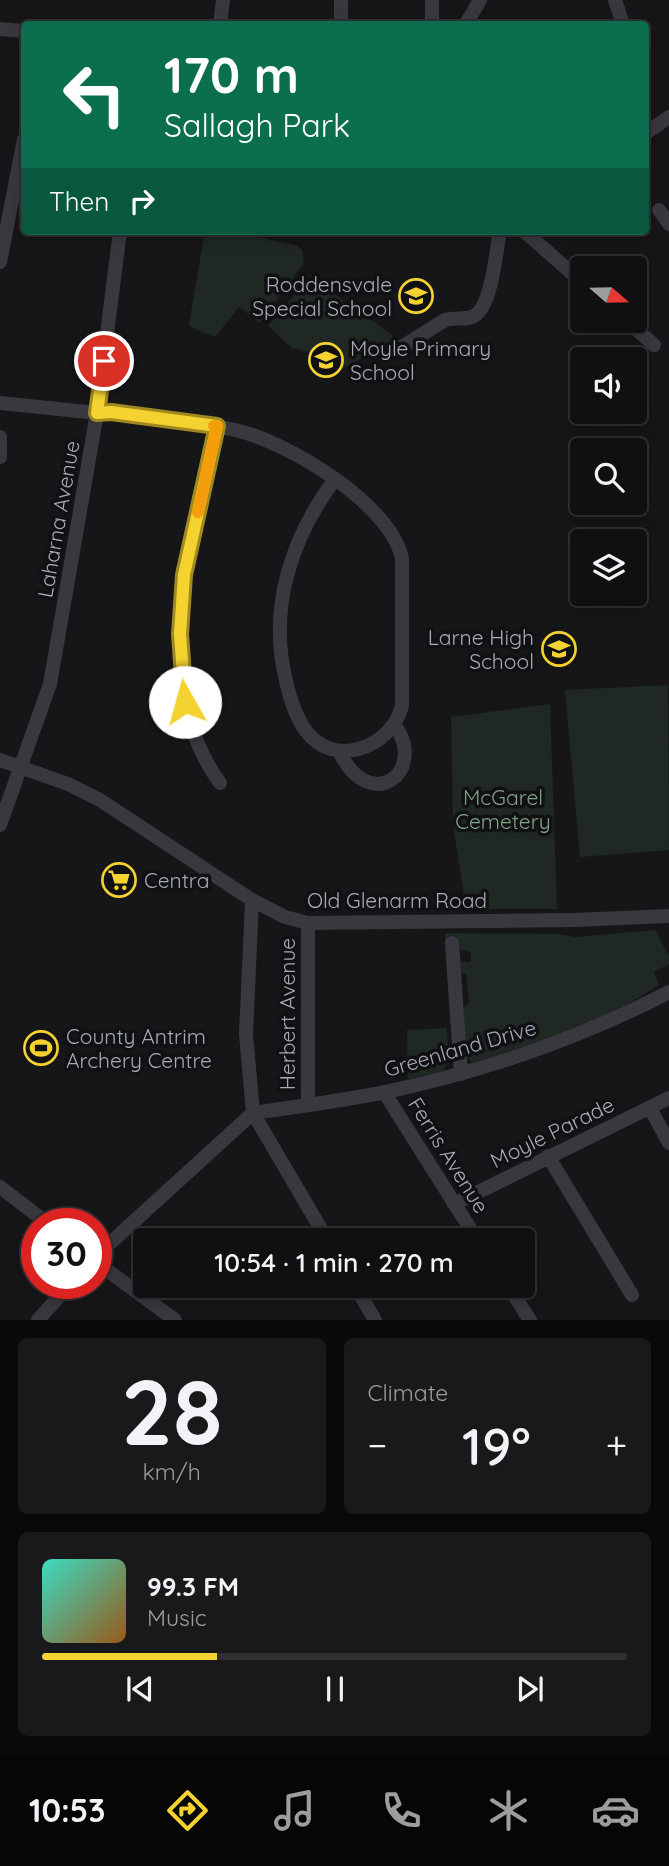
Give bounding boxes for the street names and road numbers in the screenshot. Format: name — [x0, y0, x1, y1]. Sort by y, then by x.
street label: Laharna Avenue — [31, 438, 85, 600]
street label: Old Glenarm Road — [307, 887, 487, 913]
street label: Herbert Avenue — [274, 938, 300, 1090]
street label: Greenland Drive — [381, 1014, 539, 1082]
street label: Moyle Parade — [486, 1091, 618, 1173]
street label: Ferris Avenue — [403, 1092, 495, 1218]

